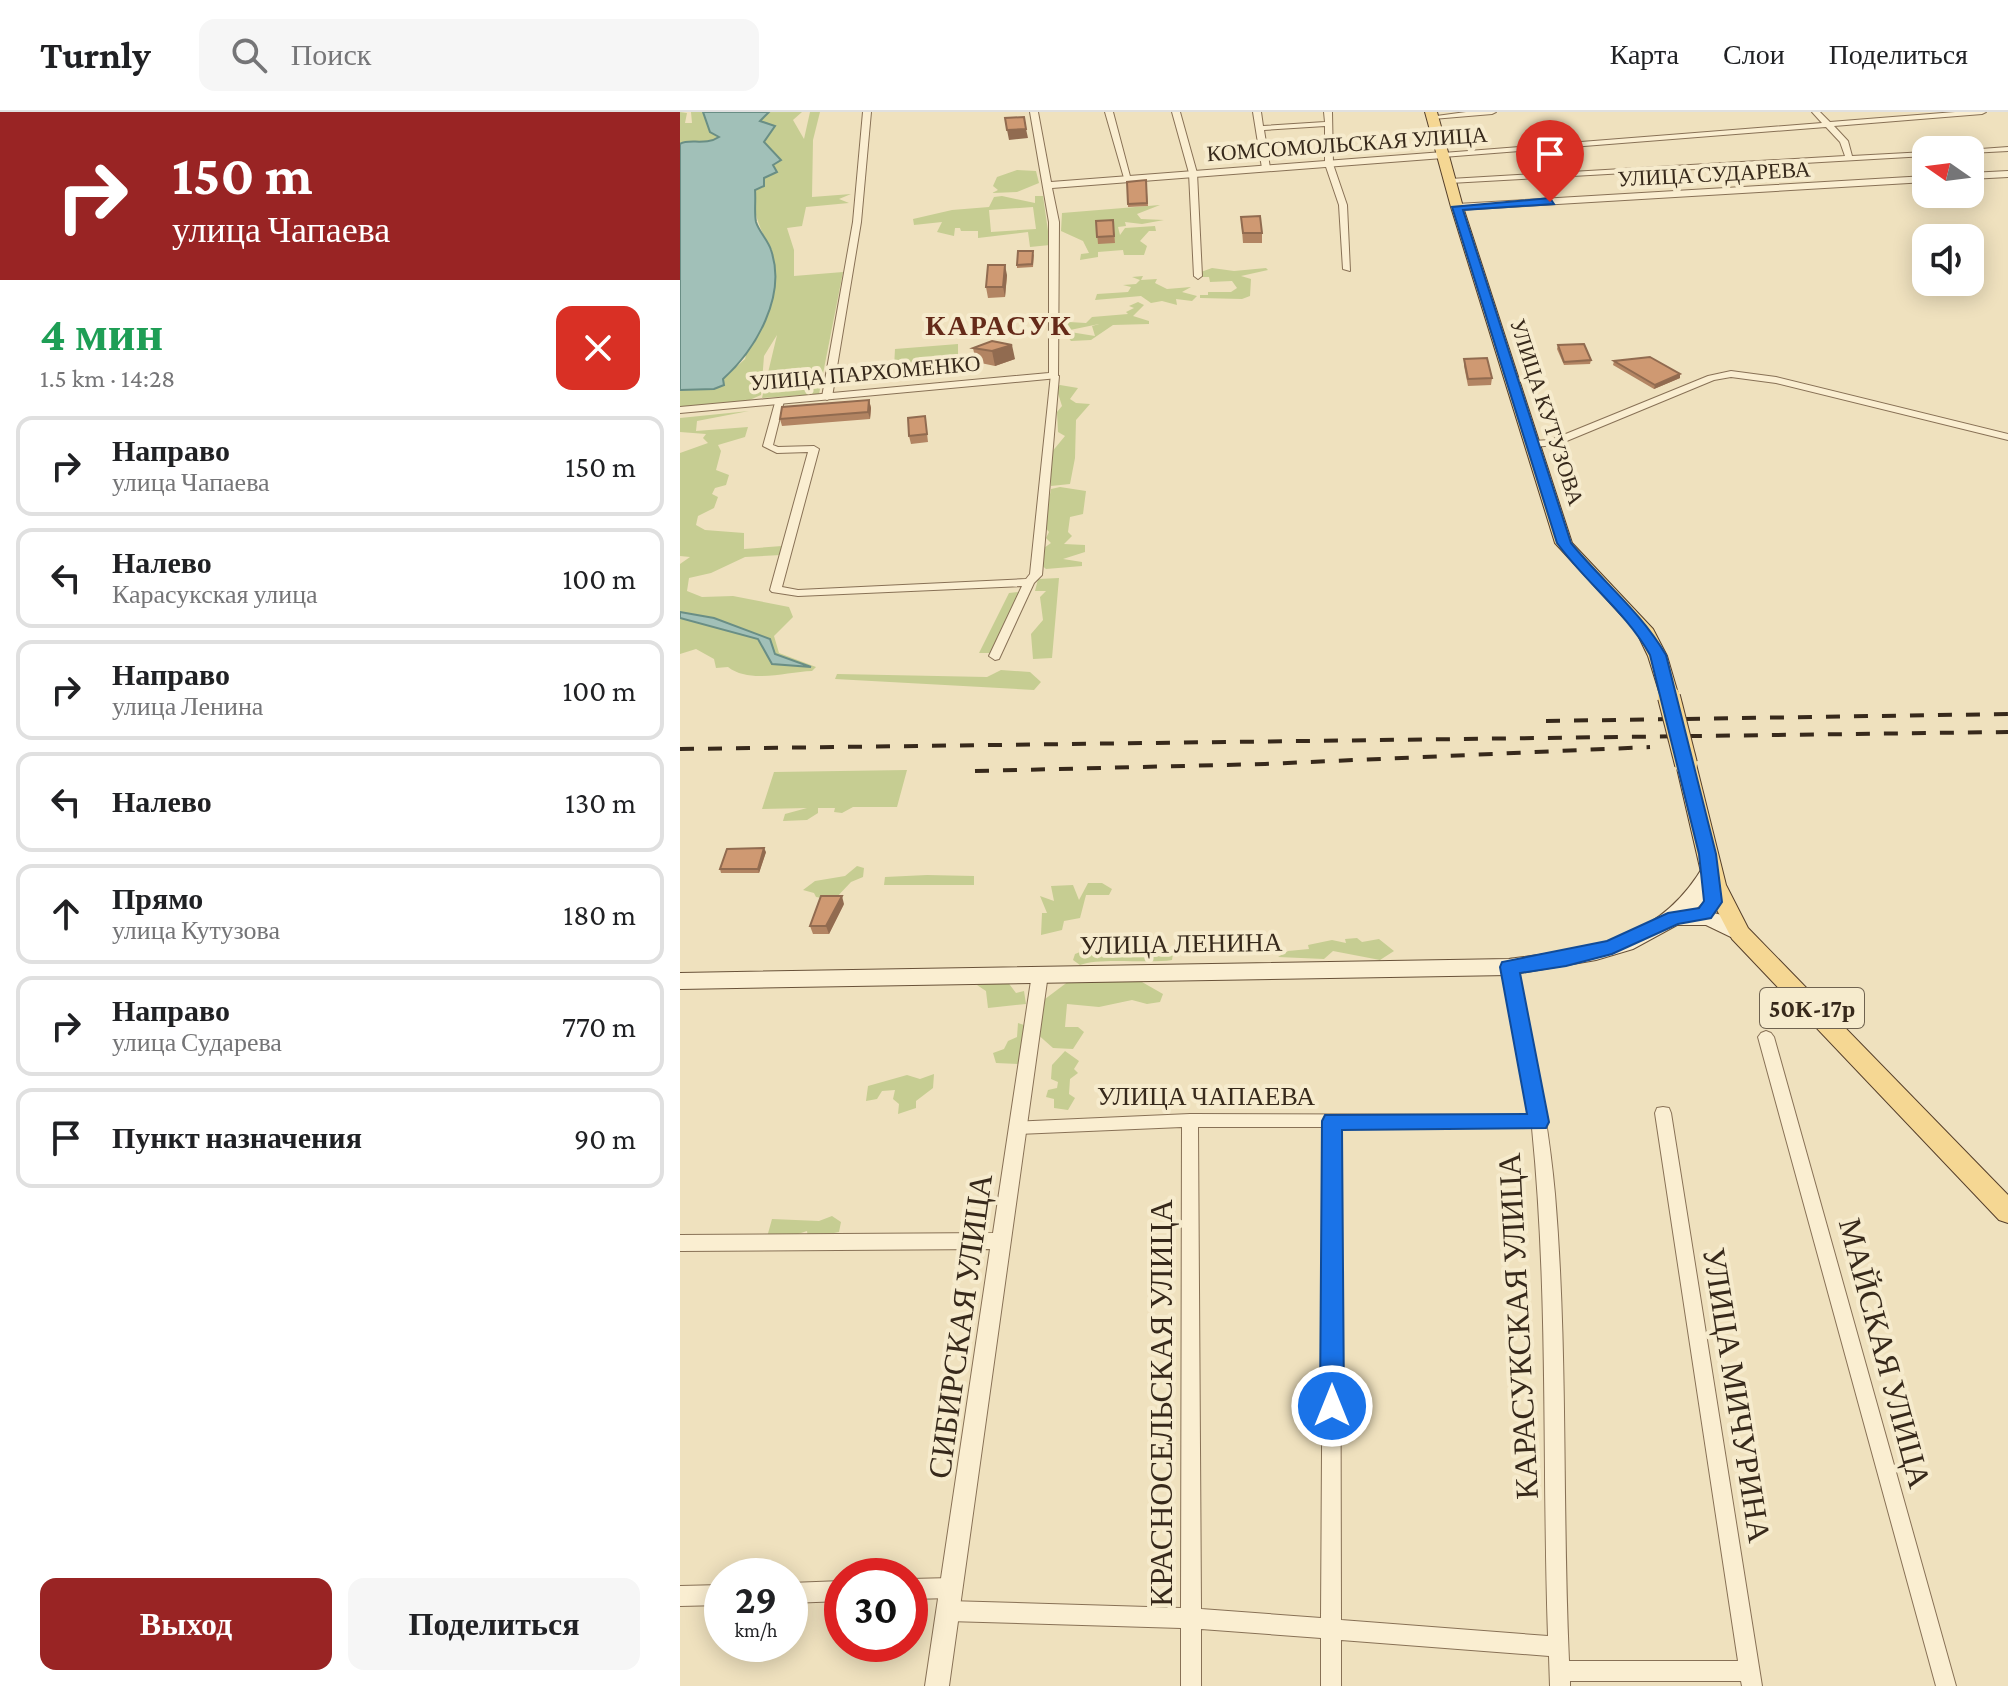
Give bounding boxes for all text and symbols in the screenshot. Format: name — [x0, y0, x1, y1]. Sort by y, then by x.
search box — [199, 19, 759, 91]
icon: search — [227, 33, 271, 77]
text: Turnly — [40, 34, 151, 76]
text: Поиск — [291, 38, 371, 71]
text: Карта — [1610, 39, 1679, 70]
text: Слои — [1723, 39, 1785, 70]
text: Поделиться — [1829, 39, 1968, 70]
pin — [1516, 120, 1584, 202]
street label: КОМСОМОЛЬСКАЯ УЛИЦА — [1206, 122, 1488, 166]
icon: arrive — [1528, 132, 1572, 176]
north arrow — [1912, 136, 1984, 208]
map controls — [1912, 136, 1984, 296]
icon: right — [40, 144, 144, 248]
text: 150 m — [172, 144, 313, 206]
street label: УЛИЦА СУДАРЕВА — [1617, 156, 1811, 192]
text: улица Чапаева — [172, 210, 390, 250]
button: sound — [1912, 224, 1984, 296]
button: close — [556, 306, 640, 390]
text: 4 мин — [40, 307, 163, 360]
district label: КАРАСУК — [925, 310, 1073, 341]
street label: УЛИЦА КУТУЗОВА — [1505, 316, 1589, 508]
street label: УЛИЦА ПАРХОМЕНКО — [748, 350, 982, 396]
text: 1.5 km · 14:28 — [40, 364, 175, 393]
text: Направо — [112, 434, 230, 467]
icon: right — [44, 444, 88, 488]
text: 150 m — [565, 450, 636, 483]
text: улица Чапаева — [112, 468, 270, 497]
text: Налево — [112, 546, 212, 579]
icon: left — [44, 556, 88, 600]
text: 100 m — [562, 562, 636, 595]
text: Карасукская улица — [112, 580, 318, 609]
text: Направо — [112, 658, 230, 691]
icon: right — [44, 668, 88, 712]
text: 100 m — [562, 674, 636, 707]
text: улица Ленина — [112, 692, 263, 721]
icon: left — [44, 780, 88, 824]
text: Налево — [112, 785, 212, 818]
text: 130 m — [565, 786, 636, 819]
text: Прямо — [112, 882, 203, 915]
icon: ahead — [44, 892, 88, 936]
text: 180 m — [563, 898, 636, 931]
text: улица Кутузова — [112, 916, 280, 945]
street label: УЛИЦА ЛЕНИНА — [1079, 928, 1283, 960]
road number: 50К-17р — [1760, 988, 1864, 1028]
text: Направо — [112, 994, 230, 1027]
icon: right — [44, 1004, 88, 1048]
text: 770 m — [562, 1010, 636, 1043]
text: улица Сударева — [112, 1028, 282, 1057]
street label: УЛИЦА ЧАПАЕВА — [1097, 1082, 1315, 1111]
icon: arrive — [44, 1116, 88, 1160]
text: Пункт назначения — [112, 1121, 362, 1154]
text: 90 m — [574, 1122, 636, 1155]
street label: КАРАСУКСКАЯ УЛИЦА — [1491, 1152, 1545, 1500]
street label: СИБИРСКАЯ УЛИЦА — [921, 1171, 999, 1481]
street label: КРАСНОСЕЛЬСКАЯ УЛИЦА — [1143, 1199, 1179, 1607]
street label: МАЙСКАЯ УЛИЦА — [1832, 1214, 1938, 1492]
street label: УЛИЦА МИЧУРИНА — [1696, 1245, 1778, 1545]
position arrow — [1290, 1364, 1374, 1448]
speed limit sign: 30 — [824, 1558, 928, 1662]
text: 29 — [735, 1577, 777, 1622]
button: Выход — [40, 1578, 332, 1670]
button: Поделиться — [348, 1578, 640, 1670]
text: km/h — [734, 1619, 778, 1641]

